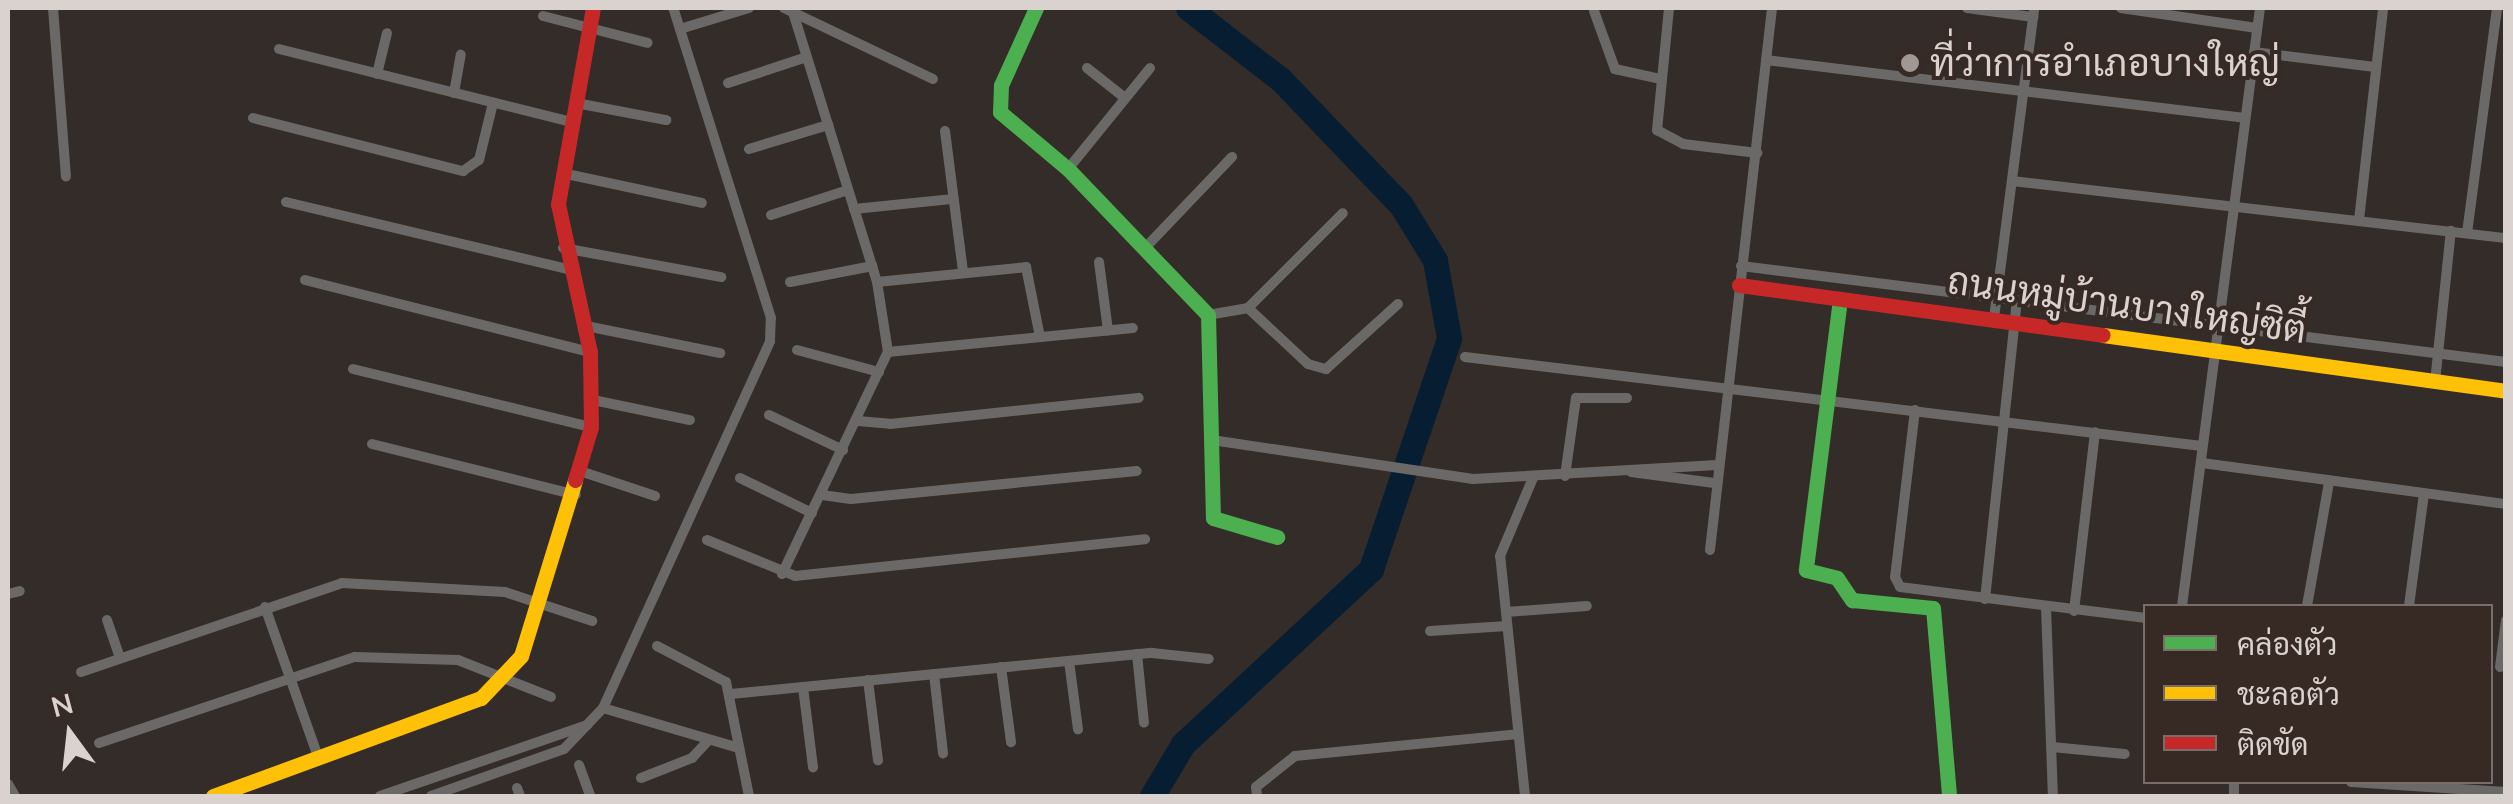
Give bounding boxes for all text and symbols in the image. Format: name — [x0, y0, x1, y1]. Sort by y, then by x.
place label: ที่ว่าการอำเภอบางใหญ่ — [1930, 40, 2280, 86]
marker: ที่ว่าการอำเภอบางใหญ่ — [1899, 52, 1921, 74]
street label: ถนนหมู่บ้านบางใหญ่ซิตี้ — [1945, 257, 2309, 353]
legend — [2143, 604, 2493, 784]
text: คล่องตัว — [2237, 625, 2337, 663]
text: ชะลอตัว — [2237, 675, 2340, 713]
north arrow — [20, 684, 120, 784]
text: N — [47, 685, 77, 724]
text: ติดขัด — [2237, 725, 2309, 763]

